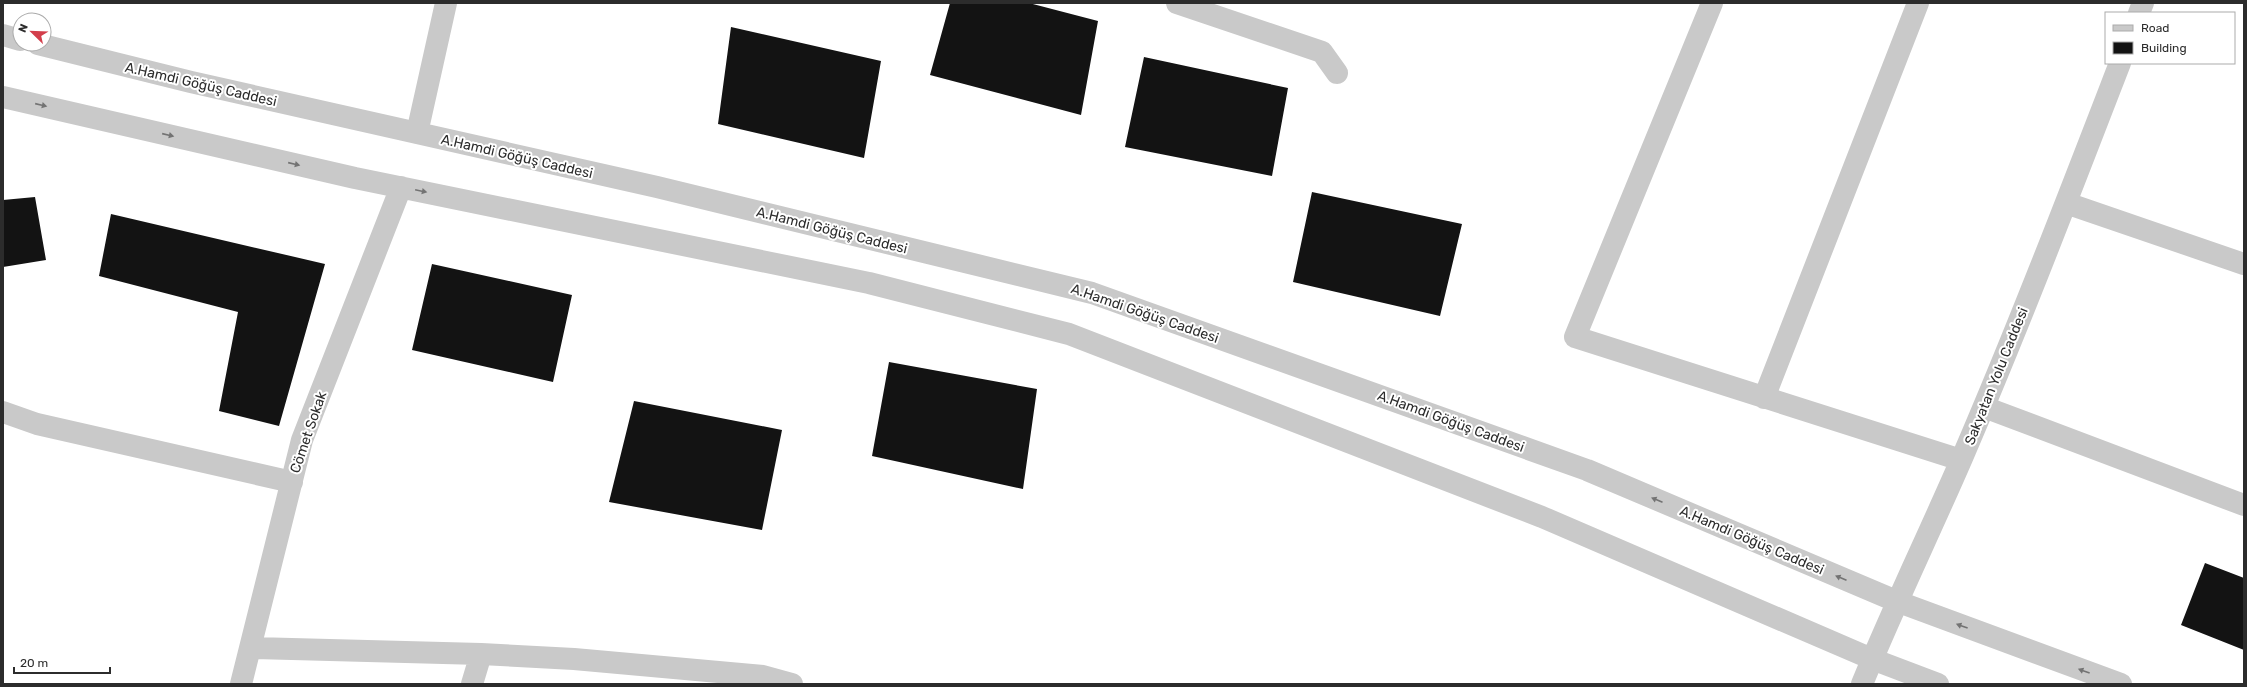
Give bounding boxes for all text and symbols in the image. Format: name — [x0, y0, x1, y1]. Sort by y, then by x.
north arrow — [12, 12, 52, 52]
legend — [2105, 12, 2235, 64]
text: Road — [2141, 21, 2169, 35]
text: N — [16, 22, 31, 34]
text: Building — [2141, 41, 2187, 55]
street label: A.Hamdi Göğüş Caddesi — [123, 59, 278, 110]
one-way arrow — [35, 103, 47, 109]
street label: A.Hamdi Göğüş Caddesi — [439, 131, 594, 182]
one-way arrow — [162, 132, 174, 138]
one-way arrow — [288, 161, 301, 167]
one-way arrow — [415, 189, 428, 195]
street label: A.Hamdi Göğüş Caddesi — [755, 203, 909, 257]
street label: A.Hamdi Göğüş Caddesi — [1069, 280, 1221, 347]
street label: Sakyatan Yolu Caddesi — [1961, 305, 2032, 447]
street label: A.Hamdi Göğüş Caddesi — [1375, 387, 1527, 456]
street label: Cömet Sokak — [287, 388, 331, 475]
one-way arrow — [1651, 496, 1663, 502]
street label: A.Hamdi Göğüş Caddesi — [1677, 502, 1827, 579]
one-way arrow — [1836, 575, 1847, 581]
one-way arrow — [1956, 622, 1968, 628]
scale bar — [14, 649, 110, 675]
text: 20 m — [20, 656, 48, 670]
one-way arrow — [2078, 667, 2090, 673]

